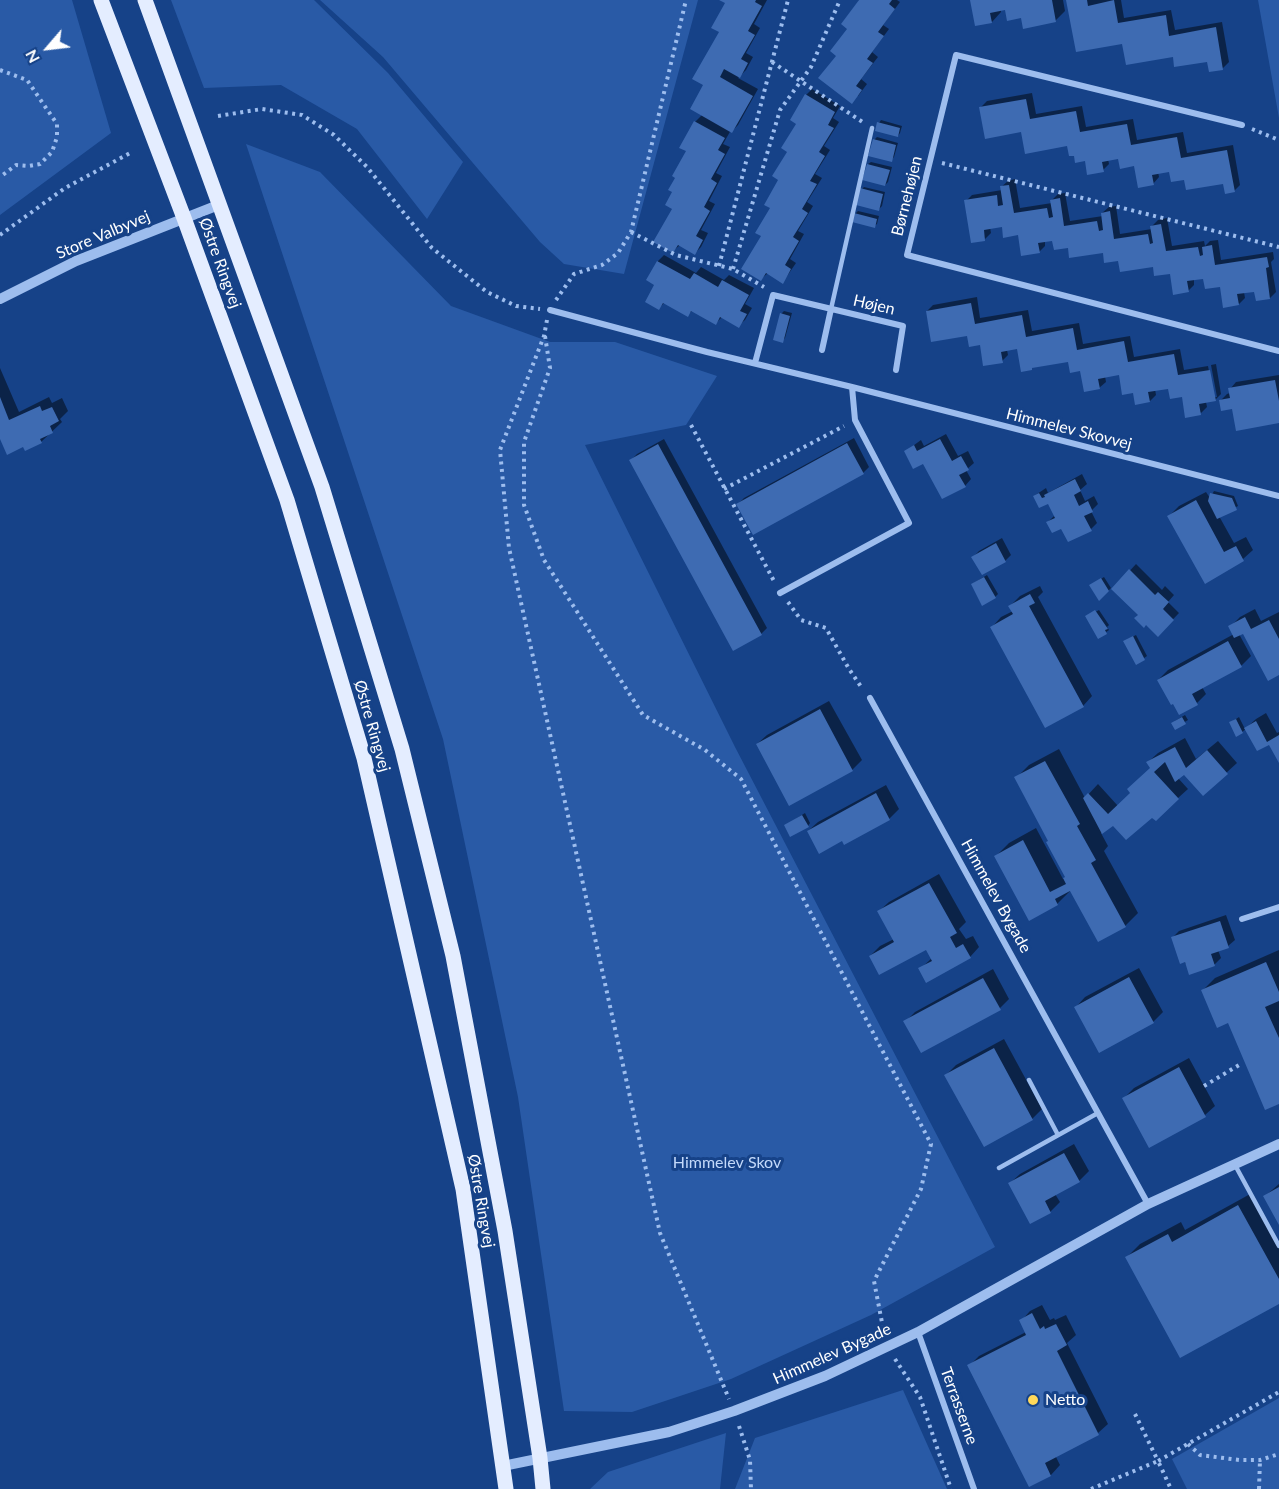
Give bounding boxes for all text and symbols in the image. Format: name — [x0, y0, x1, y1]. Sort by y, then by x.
north arrow — [18, 18, 78, 78]
text: N — [20, 47, 43, 67]
street label: Børnehøjen — [888, 154, 926, 238]
street label: Store Valbyvej — [53, 207, 153, 263]
street label: Østre Ringvej — [195, 215, 245, 311]
street label: Højen — [851, 291, 897, 319]
street label: Himmelev Skovvej — [1004, 404, 1134, 454]
street label: Østre Ringvej — [350, 678, 394, 774]
street label: Himmelev Bygade — [957, 836, 1035, 956]
street label: Østre Ringvej — [463, 1153, 499, 1249]
park label: Himmelev Skov — [673, 1153, 781, 1173]
street label: Himmelev Bygade — [770, 1319, 894, 1389]
street label: Terrasserne — [936, 1365, 982, 1447]
place label: Netto — [1045, 1390, 1085, 1410]
marker: Netto — [1026, 1393, 1040, 1407]

